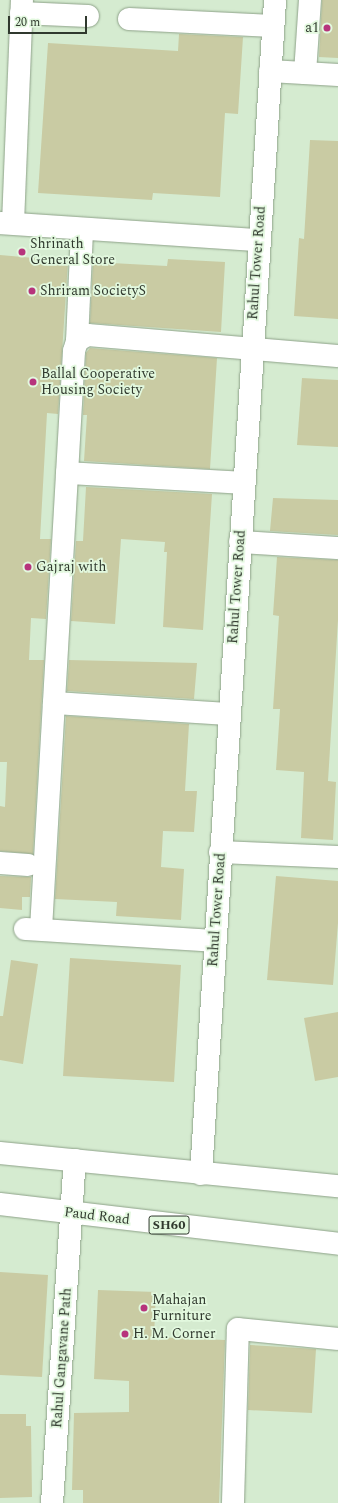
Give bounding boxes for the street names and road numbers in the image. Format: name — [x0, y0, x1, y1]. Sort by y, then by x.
street label: Rahul Tower Road — [245, 206, 269, 320]
street label: Rahul Tower Road — [225, 530, 249, 644]
street label: Rahul Tower Road — [205, 853, 229, 967]
street label: Paud Road — [63, 1204, 131, 1228]
road number: SH60 — [148, 1214, 190, 1236]
street label: Rahul Gangavane Path — [49, 1287, 75, 1429]

